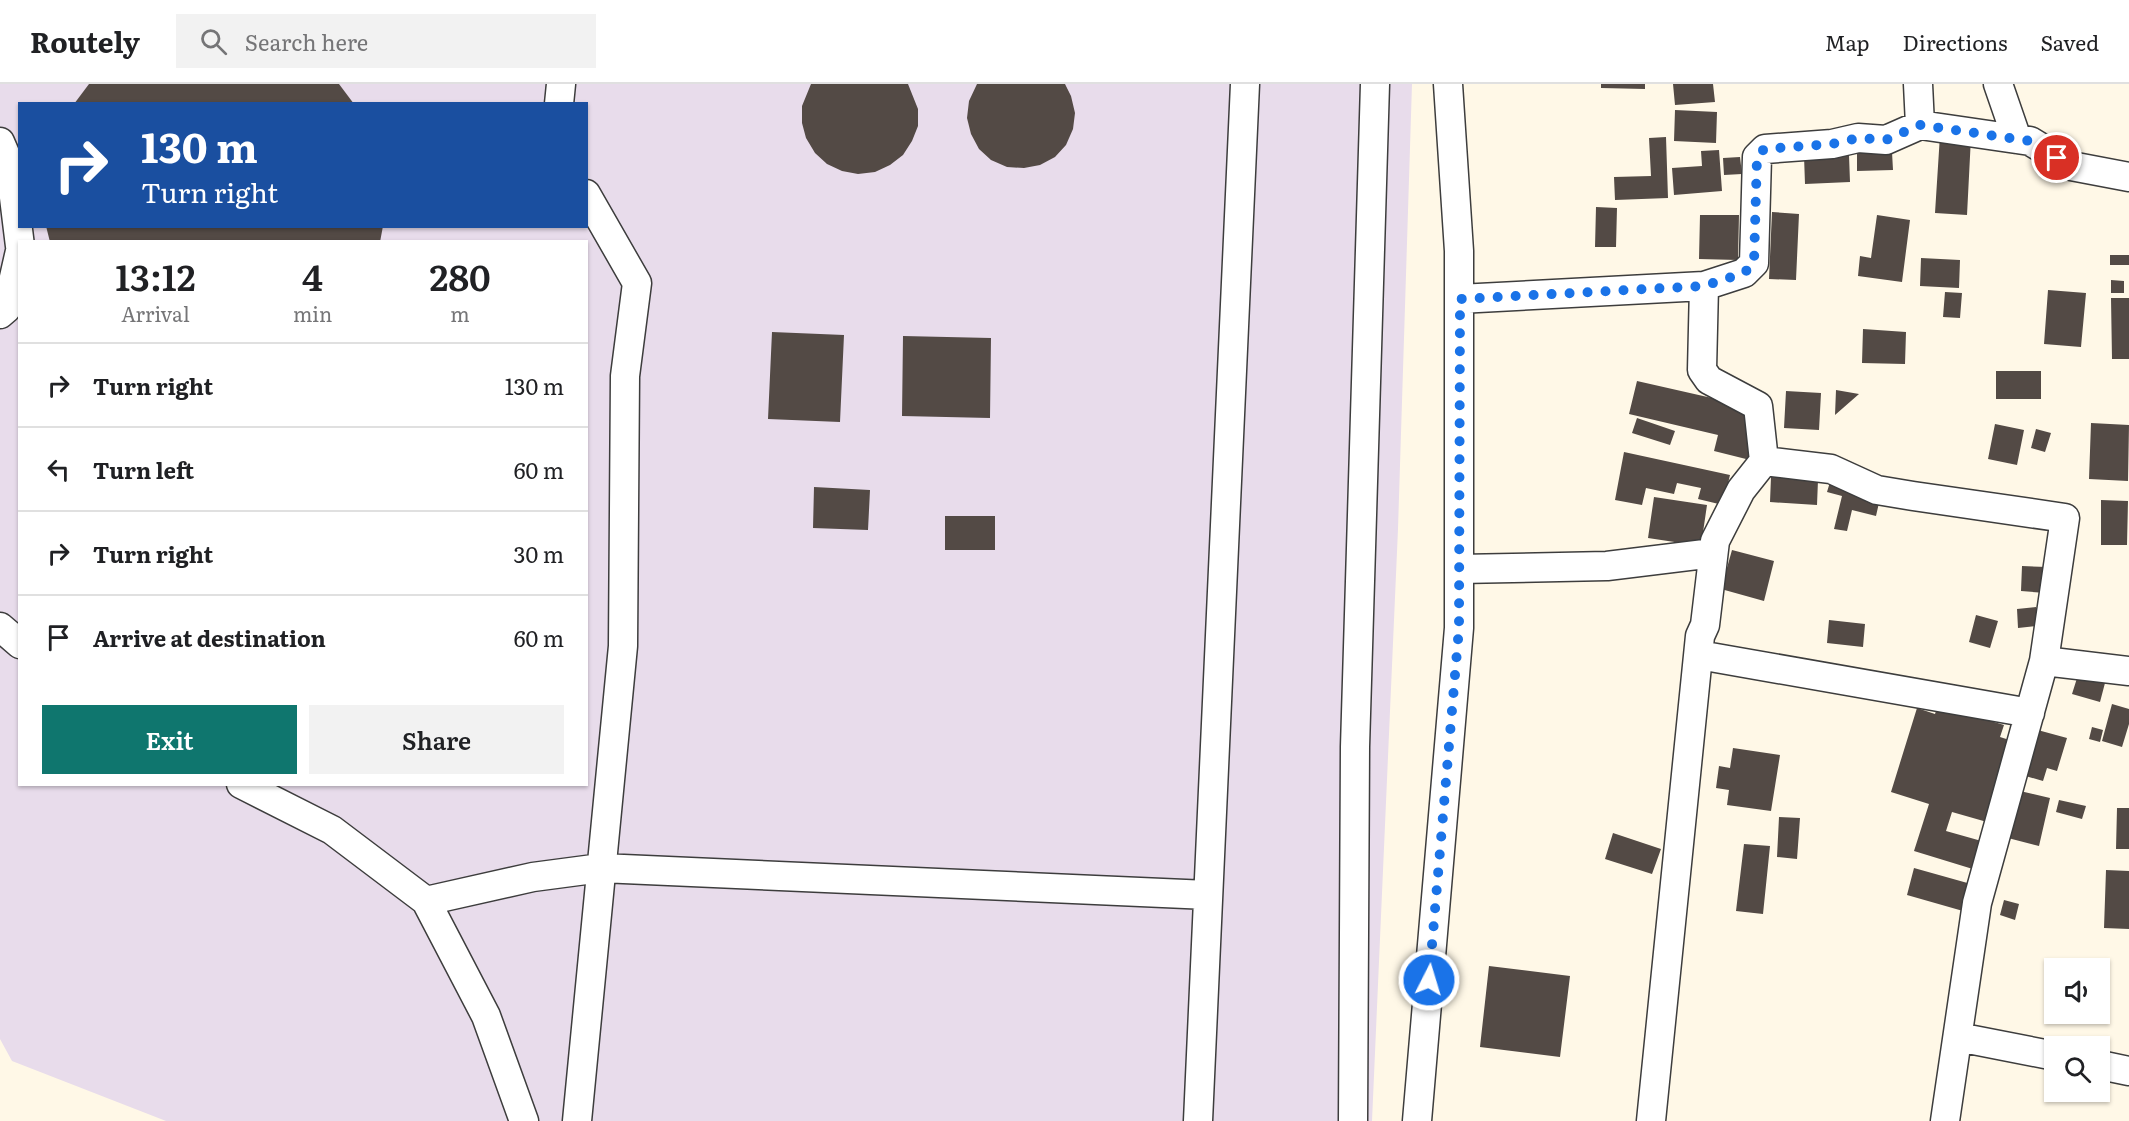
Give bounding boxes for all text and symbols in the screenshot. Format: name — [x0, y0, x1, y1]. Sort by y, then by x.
search box — [176, 14, 596, 68]
text: Routely — [30, 20, 140, 62]
icon: search — [197, 25, 230, 58]
text: Search here — [245, 25, 368, 58]
text: Map — [1825, 26, 1870, 57]
text: Directions — [1903, 26, 2008, 57]
text: Saved — [2041, 26, 2099, 57]
text: 130 m — [141, 114, 258, 176]
icon: right — [42, 126, 120, 204]
pin — [2031, 132, 2082, 183]
icon: arrive — [2040, 141, 2073, 174]
text: Turn right — [141, 171, 278, 211]
text: 13:12 — [115, 249, 196, 302]
text: 4 — [302, 249, 323, 302]
text: 280 — [430, 249, 491, 302]
text: Arrival — [121, 298, 190, 328]
text: min — [293, 298, 332, 328]
text: m — [450, 298, 470, 328]
icon: right — [42, 369, 75, 402]
text: Turn right — [93, 369, 213, 402]
text: 130 m — [505, 369, 564, 402]
icon: left — [42, 453, 75, 486]
text: Turn left — [93, 453, 194, 486]
text: 60 m — [514, 453, 564, 486]
icon: right — [42, 537, 75, 570]
text: Turn right — [93, 537, 213, 570]
text: 30 m — [514, 537, 564, 570]
icon: arrive — [42, 621, 75, 654]
text: Arrive at destination — [93, 621, 326, 654]
text: 60 m — [514, 621, 564, 654]
button: Exit — [42, 705, 297, 774]
button: Share — [309, 705, 564, 774]
position arrow — [1397, 948, 1461, 1012]
map controls — [2044, 958, 2110, 1102]
button: sound — [2044, 958, 2110, 1024]
button: search — [2044, 1036, 2110, 1102]

